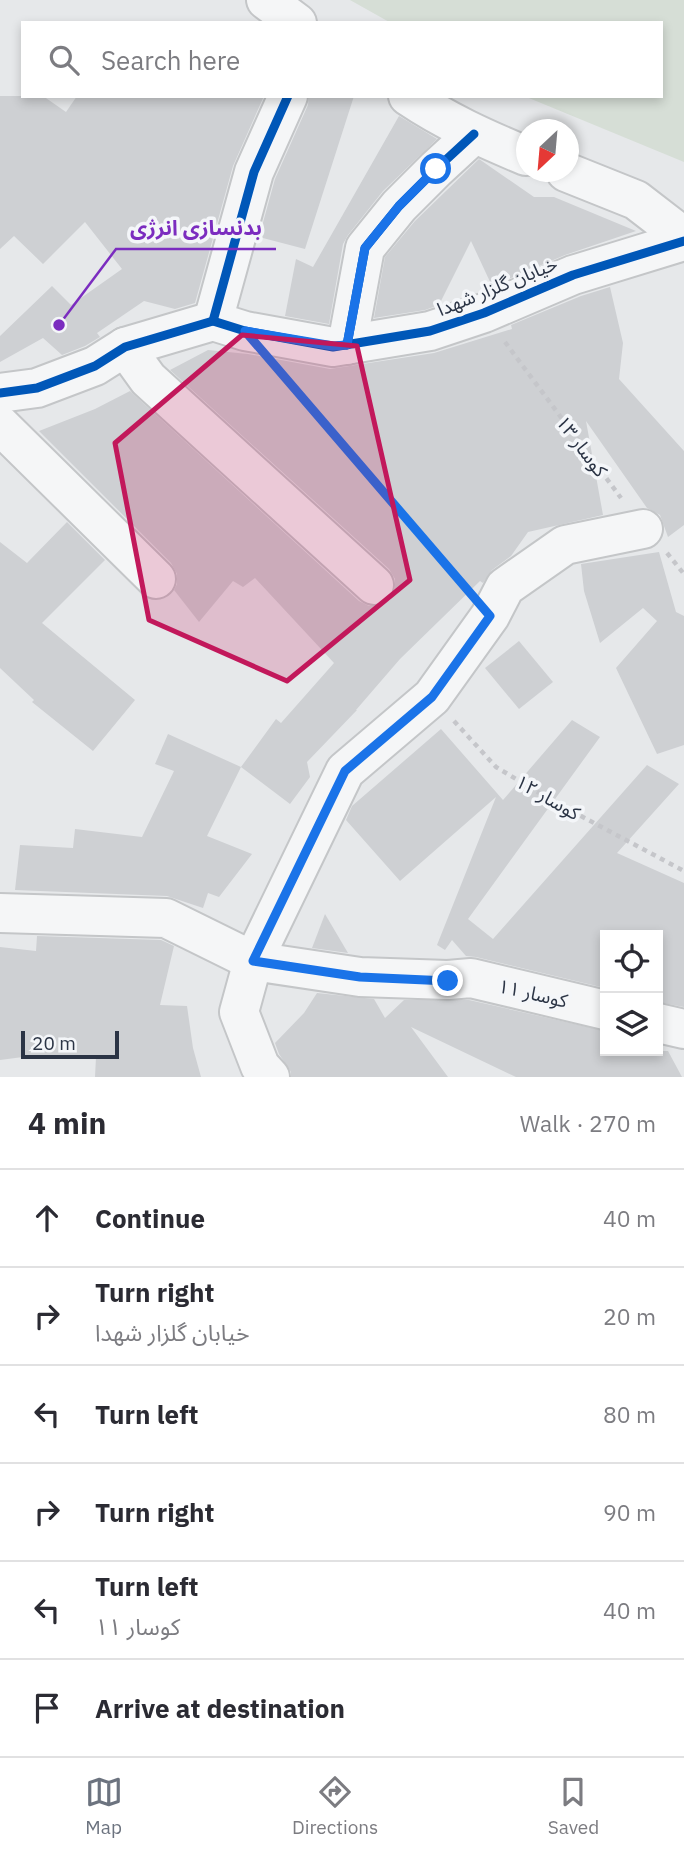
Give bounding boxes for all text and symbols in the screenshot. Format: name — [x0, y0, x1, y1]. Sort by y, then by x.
search box — [21, 21, 663, 98]
icon: search — [45, 41, 83, 79]
text: Search here — [101, 43, 240, 77]
north arrow — [516, 119, 579, 182]
route start — [420, 153, 451, 184]
callout: بدنسازی انرژی — [116, 207, 276, 249]
text: بدنسازی انرژی — [130, 213, 262, 241]
street label: خیابان گلزار شهدا — [433, 251, 561, 321]
street label: کوسار ۱۳ — [551, 411, 613, 482]
street label: کوسار ۱۲ — [511, 769, 586, 826]
map controls — [600, 930, 663, 1056]
button: locate — [600, 930, 663, 993]
route end — [432, 965, 463, 996]
street label: کوسار ۱۱ — [496, 973, 571, 1013]
button: layers — [600, 993, 663, 1056]
scale bar — [21, 1028, 119, 1060]
text: 20 m — [32, 1031, 76, 1055]
text: 4 min — [28, 1103, 106, 1142]
text: Walk · 270 m — [520, 1108, 656, 1138]
icon: ahead — [28, 1199, 66, 1237]
text: Continue — [95, 1201, 205, 1235]
text: 40 m — [603, 1203, 656, 1233]
text: Turn right — [95, 1275, 214, 1309]
icon: right — [28, 1297, 66, 1335]
text: 20 m — [603, 1301, 656, 1331]
text: خیابان گلزار شهدا — [95, 1317, 250, 1347]
icon: left — [28, 1395, 66, 1433]
text: Turn left — [95, 1397, 198, 1431]
text: 80 m — [603, 1399, 656, 1429]
icon: right — [28, 1493, 66, 1531]
text: Turn right — [95, 1495, 214, 1529]
text: 90 m — [603, 1497, 656, 1527]
text: Turn left — [95, 1569, 198, 1603]
icon: left — [28, 1591, 66, 1629]
text: 40 m — [603, 1595, 656, 1625]
text: کوسار ۱۱ — [95, 1611, 180, 1641]
icon: arrive — [28, 1689, 66, 1727]
text: Arrive at destination — [95, 1691, 345, 1725]
tab: Map — [85, 1773, 123, 1839]
tab: Directions — [292, 1773, 378, 1839]
tab: Saved — [548, 1773, 599, 1839]

